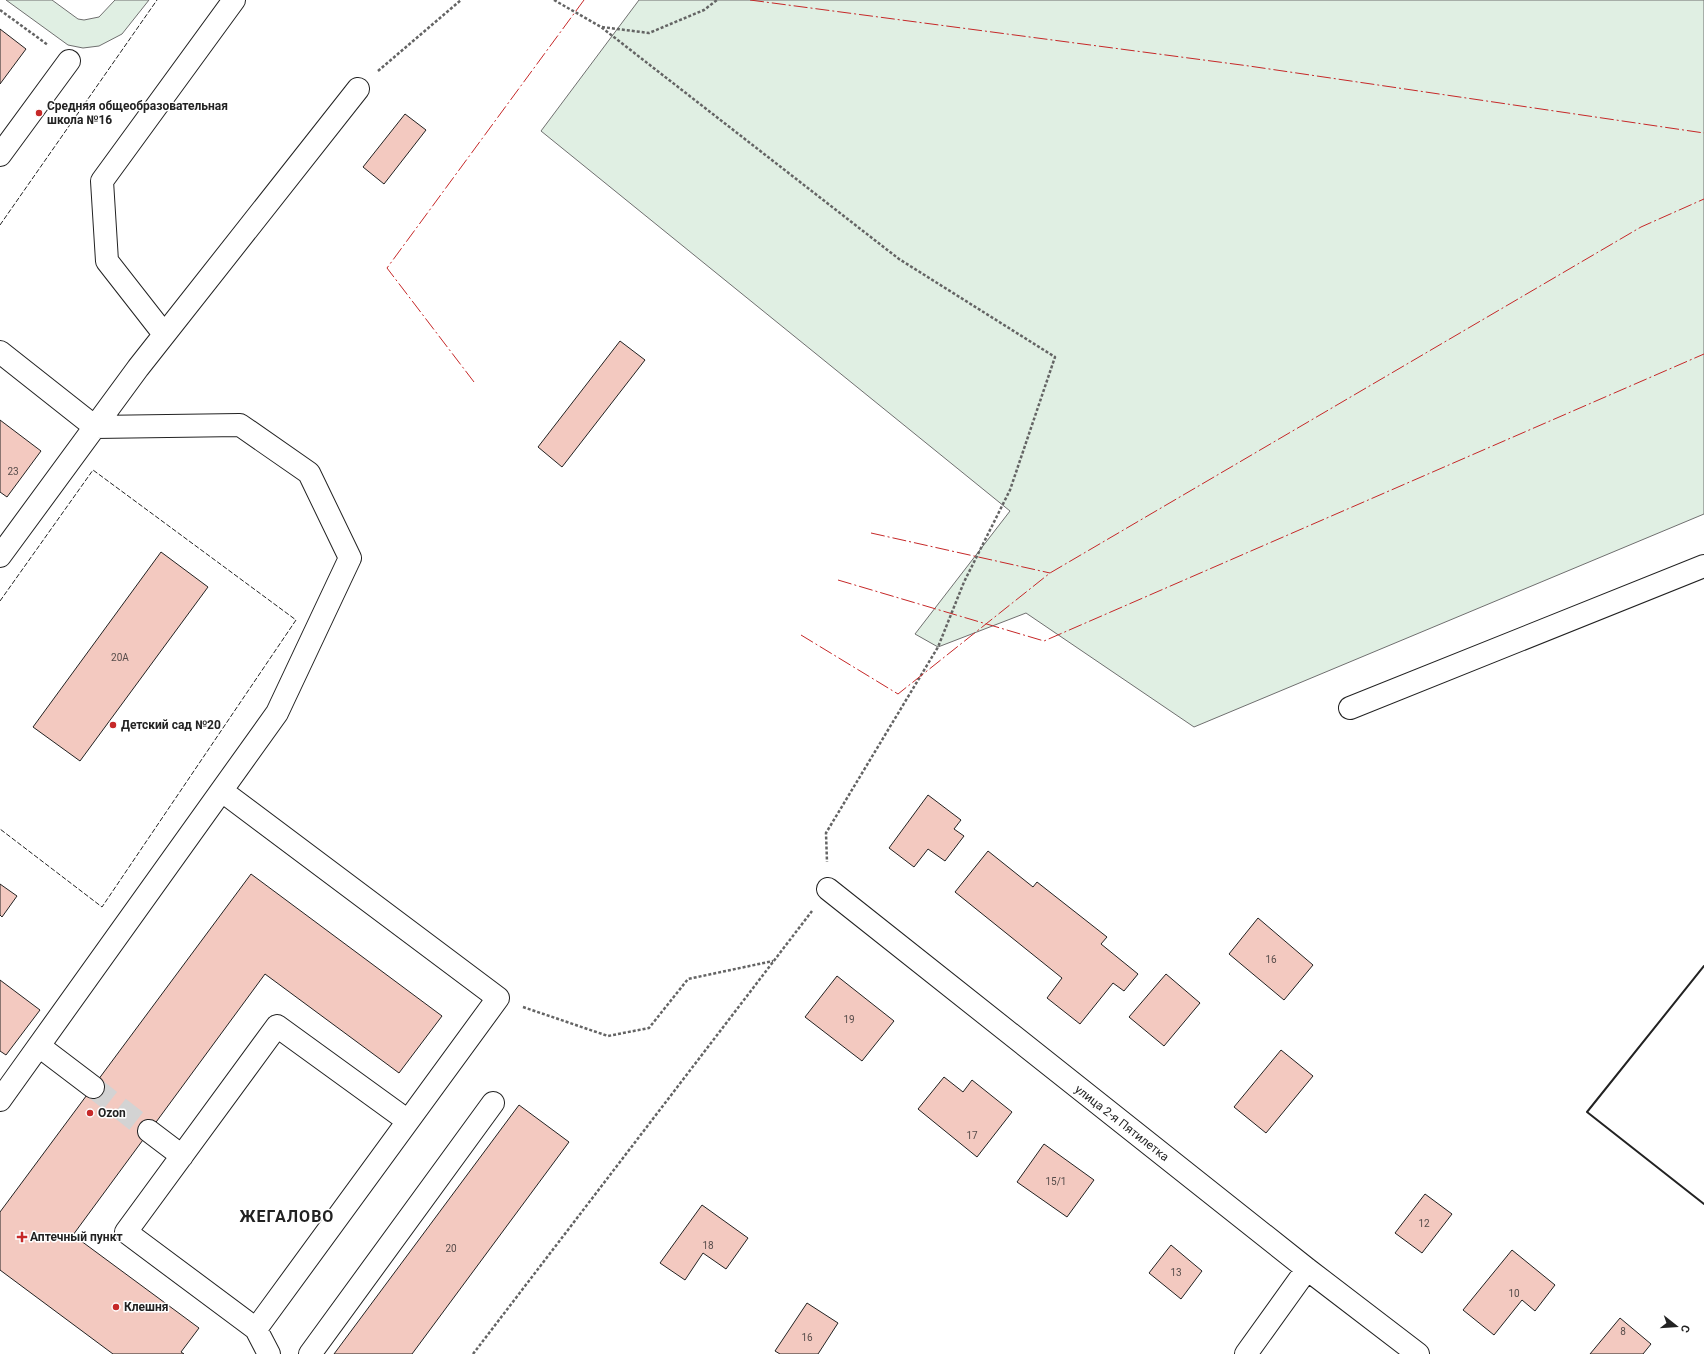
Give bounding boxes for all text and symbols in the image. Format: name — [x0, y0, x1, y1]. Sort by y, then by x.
place label: Средняя общеобразовательная школа №16 — [47, 99, 228, 127]
marker: Средняя общеобразовательная школа №16 — [34, 108, 44, 118]
house number: 23 — [7, 466, 19, 477]
house number: 20А — [111, 652, 129, 663]
place label: Детский сад №20 — [121, 718, 221, 732]
marker: Детский сад №20 — [108, 720, 118, 730]
house number: 16 — [1265, 954, 1277, 965]
house number: 19 — [843, 1014, 855, 1025]
street label: улица 2-я Пятилетка — [1072, 1082, 1172, 1164]
place label: Ozon — [98, 1106, 126, 1120]
marker: Ozon — [85, 1108, 95, 1118]
house number: 17 — [966, 1130, 978, 1141]
house number: 15/1 — [1046, 1176, 1067, 1187]
district label: ЖЕГАЛОВО — [240, 1207, 334, 1226]
house number: 12 — [1418, 1218, 1430, 1229]
place label: Аптечный пункт — [30, 1230, 123, 1244]
marker: Аптечный пункт — [17, 1232, 27, 1242]
house number: 18 — [702, 1240, 714, 1251]
house number: 20 — [445, 1243, 457, 1254]
house number: 13 — [1170, 1267, 1182, 1278]
house number: 10 — [1508, 1288, 1520, 1299]
place label: Клешня — [124, 1300, 168, 1314]
marker: Клешня — [111, 1302, 121, 1312]
north arrow — [1656, 1306, 1696, 1346]
text: С — [1678, 1323, 1692, 1334]
house number: 8 — [1620, 1326, 1626, 1337]
house number: 16 — [801, 1332, 813, 1343]

